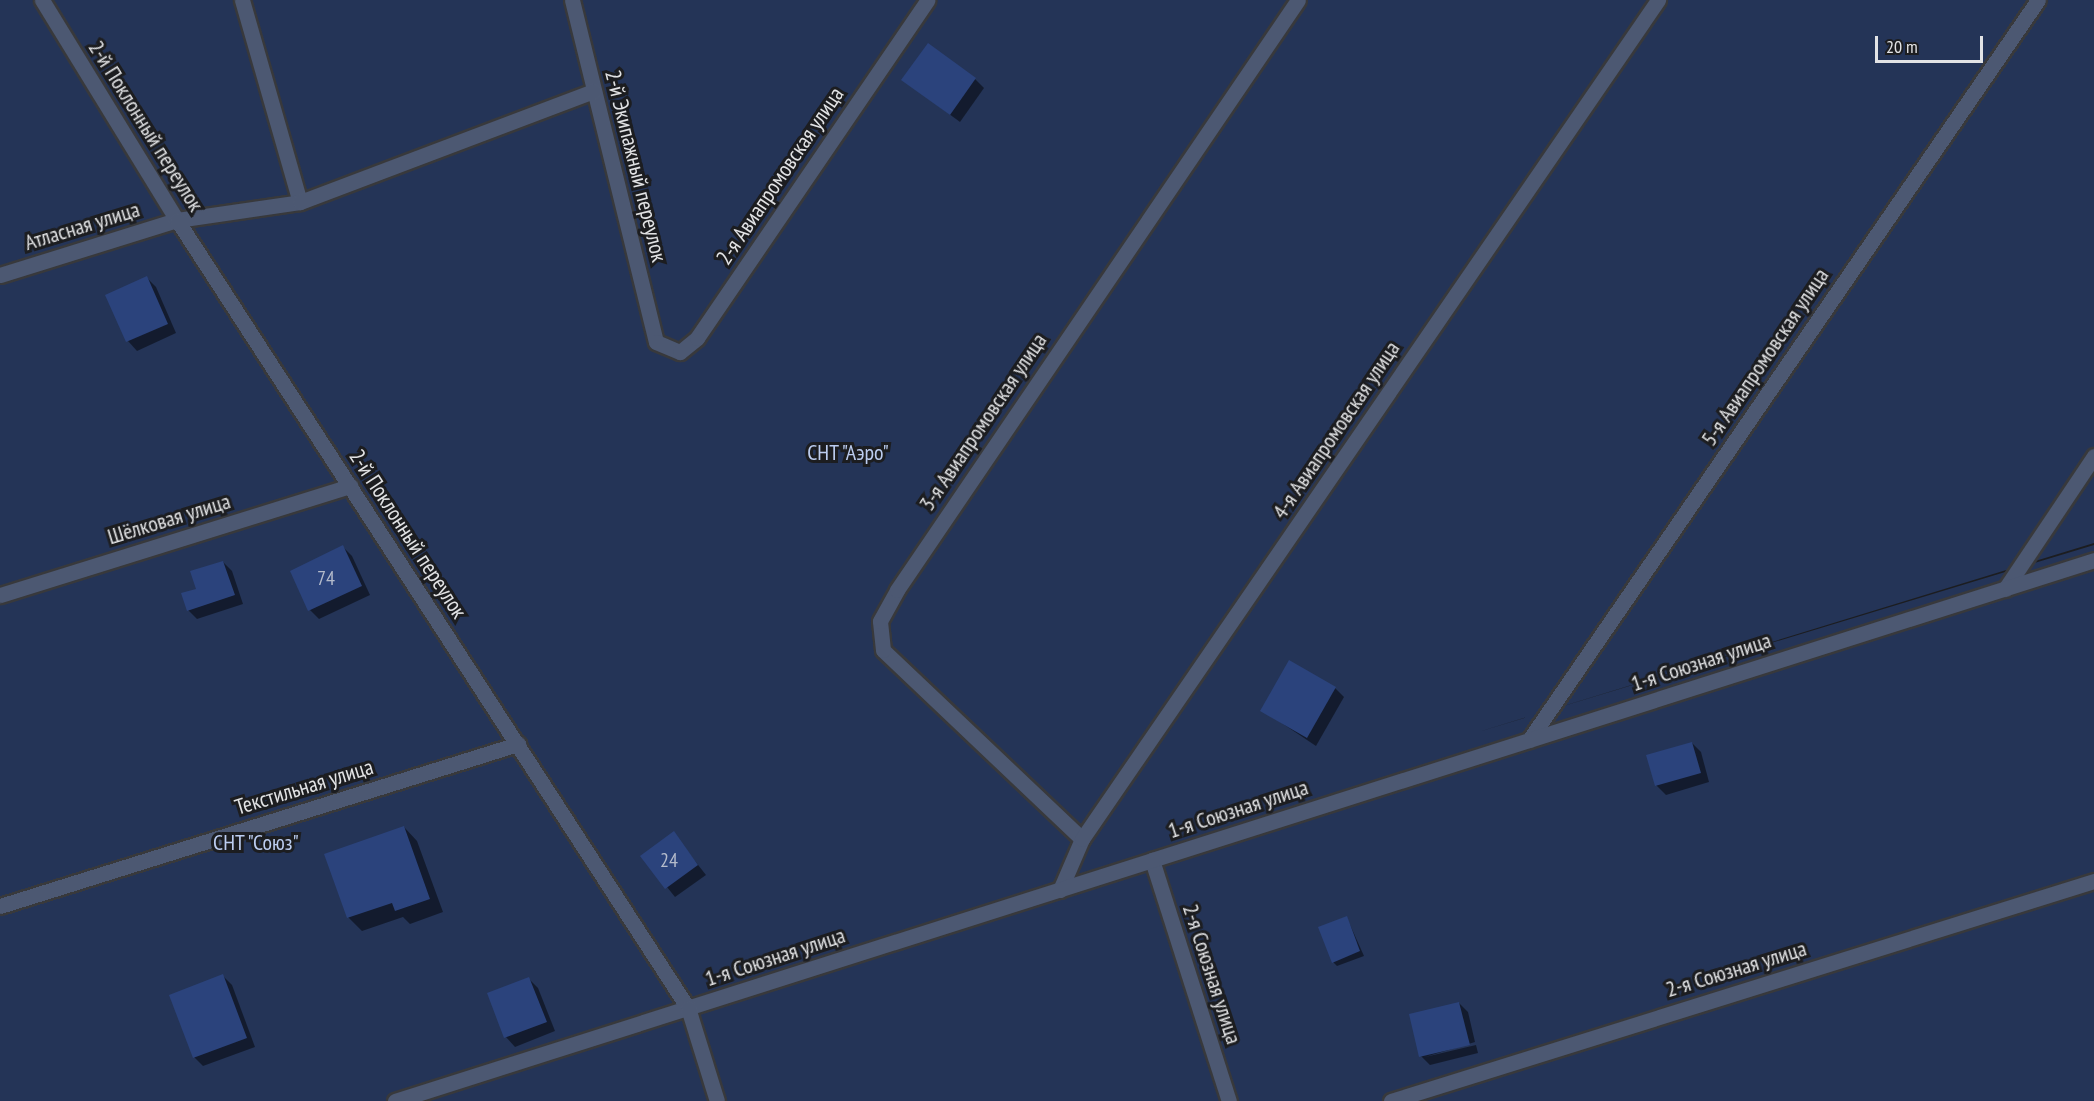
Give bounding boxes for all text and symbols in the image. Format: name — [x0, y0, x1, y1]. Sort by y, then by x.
scale bar — [1878, 24, 1986, 62]
text: 20 m — [1886, 35, 1918, 58]
street label: 2-й Поклонный переулок — [83, 36, 209, 216]
street label: 2-й Экипажный переулок — [599, 67, 673, 265]
street label: 2-я Авиапромовская улица — [711, 82, 849, 270]
street label: Атласная улица — [21, 196, 143, 256]
street label: 5-я Авиапромовская улица — [1696, 263, 1834, 451]
street label: 3-я Авиапромовская улица — [914, 328, 1052, 516]
street label: 4-я Авиапромовская улица — [1267, 336, 1405, 524]
park label: СНТ "Аэро" — [806, 440, 890, 466]
street label: 2-й Поклонный переулок — [344, 445, 472, 623]
street label: Шёлковая улица — [104, 488, 234, 550]
house number: 74 — [317, 566, 335, 590]
street label: 1-я Союзная улица — [1628, 627, 1774, 697]
street label: Текстильная улица — [232, 753, 376, 821]
street label: 1-я Союзная улица — [1165, 774, 1311, 844]
park label: СНТ "Союз" — [212, 830, 300, 856]
house number: 24 — [660, 848, 678, 872]
street label: 2-я Союзная улица — [1177, 901, 1247, 1047]
street label: 1-я Союзная улица — [702, 922, 848, 992]
street label: 2-я Союзная улица — [1663, 935, 1809, 1003]

